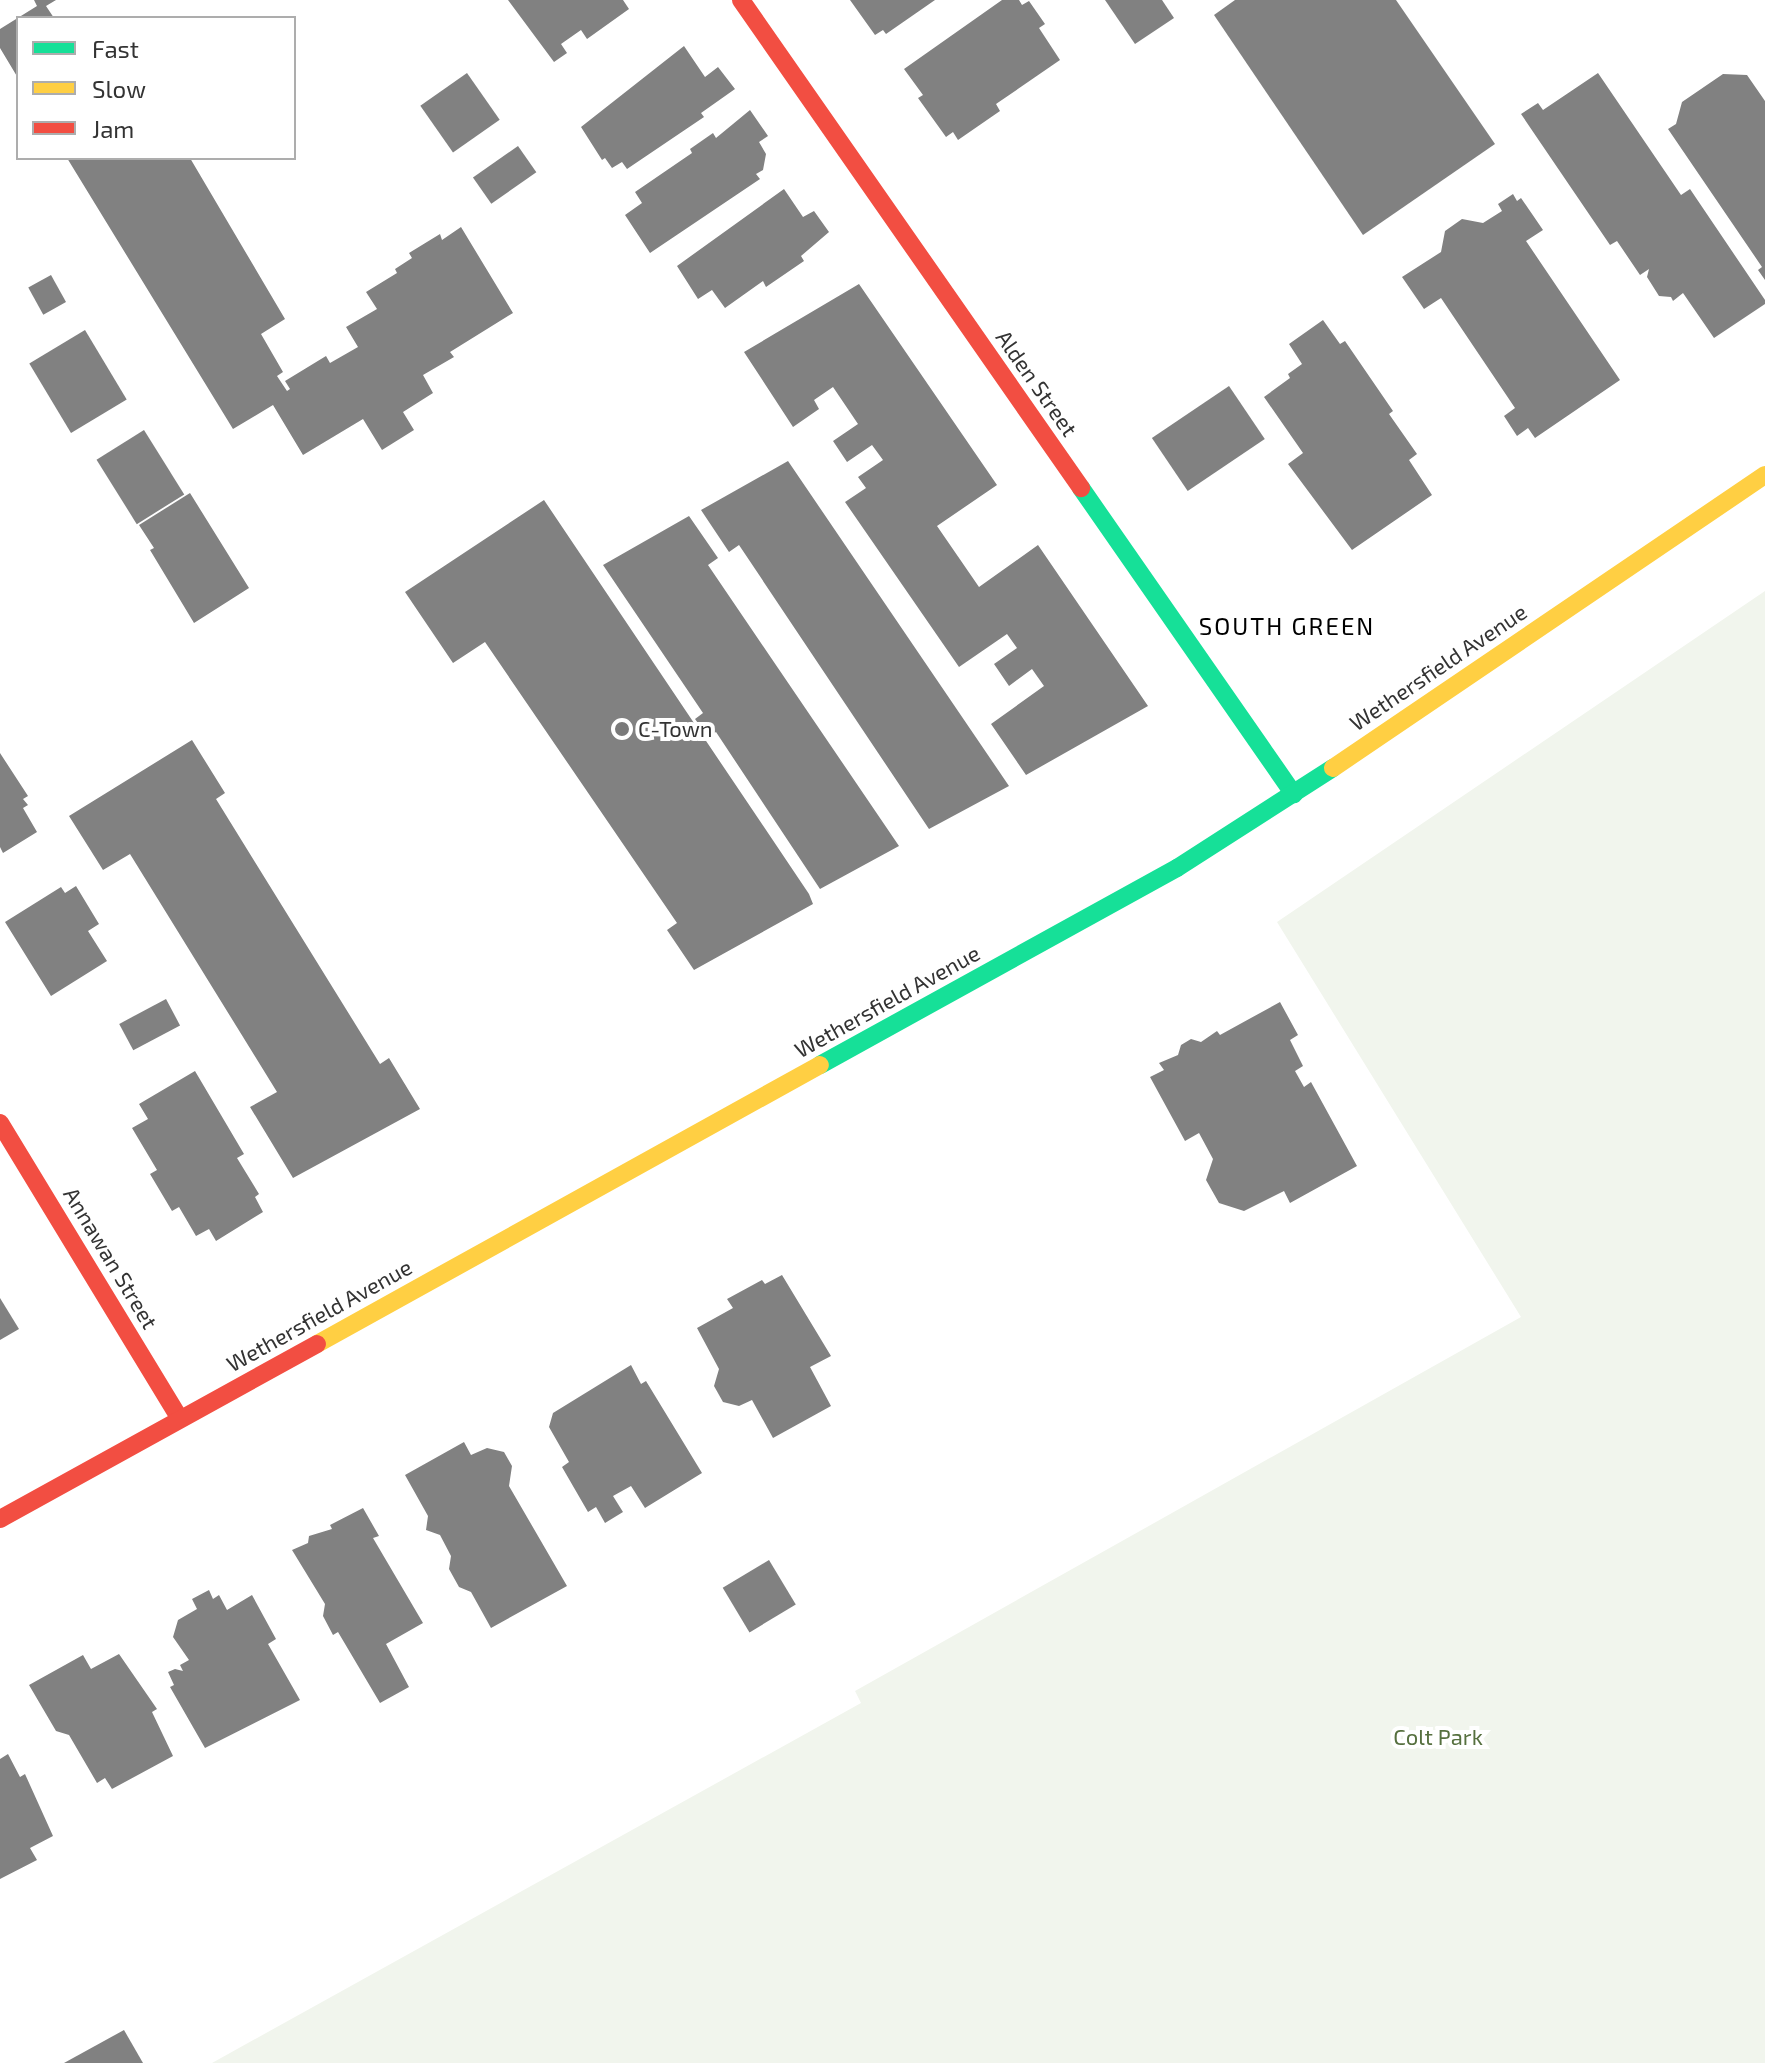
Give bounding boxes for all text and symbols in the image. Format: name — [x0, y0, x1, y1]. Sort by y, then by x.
legend — [16, 16, 296, 160]
text: Fast — [92, 34, 139, 63]
text: Slow — [92, 74, 146, 103]
text: Jam — [92, 114, 134, 143]
street label: Alden Street — [991, 325, 1083, 441]
street label: Wethersfield Avenue — [1344, 598, 1532, 736]
district label: SOUTH GREEN — [1199, 612, 1375, 640]
place label: C-Town — [638, 716, 713, 742]
marker: C-Town — [613, 720, 631, 738]
street label: Wethersfield Avenue — [790, 939, 984, 1063]
street label: Annawan Street — [58, 1183, 164, 1333]
street label: Wethersfield Avenue — [222, 1253, 416, 1377]
park label: Colt Park — [1393, 1724, 1483, 1750]

